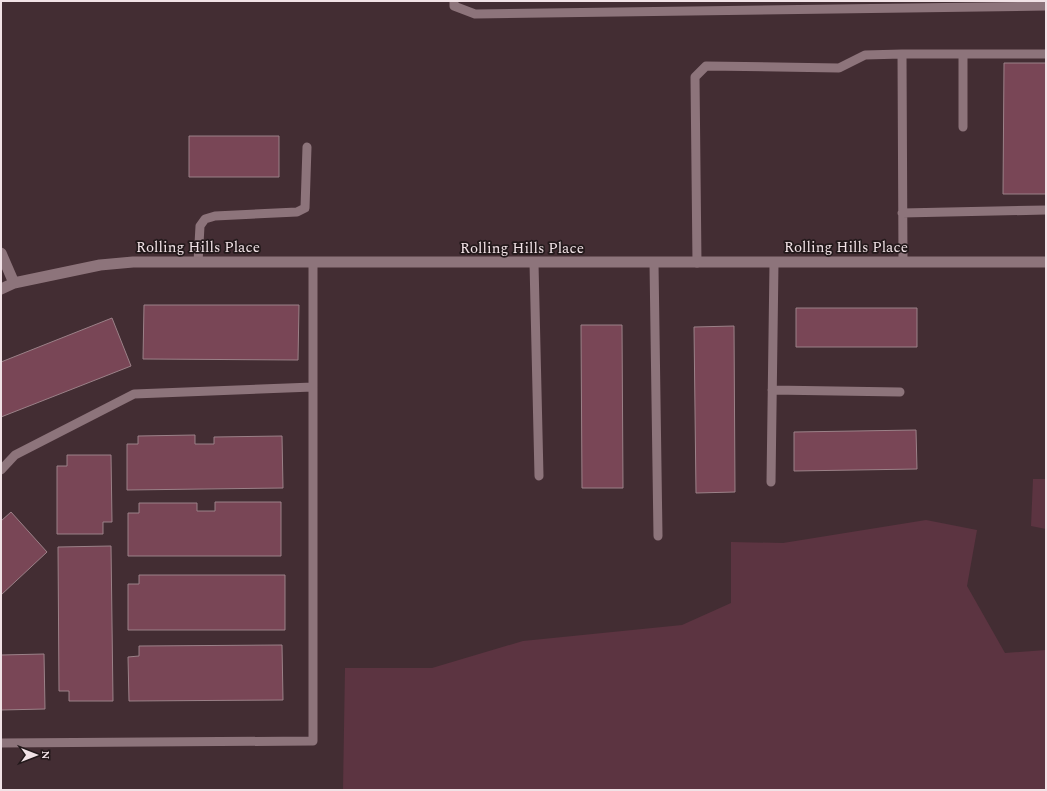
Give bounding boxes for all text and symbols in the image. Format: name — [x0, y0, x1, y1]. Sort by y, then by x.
street label: Rolling Hills Place — [136, 236, 260, 259]
street label: Rolling Hills Place — [784, 236, 908, 259]
street label: Rolling Hills Place — [460, 237, 584, 260]
north arrow — [16, 735, 56, 775]
text: N — [37, 751, 54, 760]

